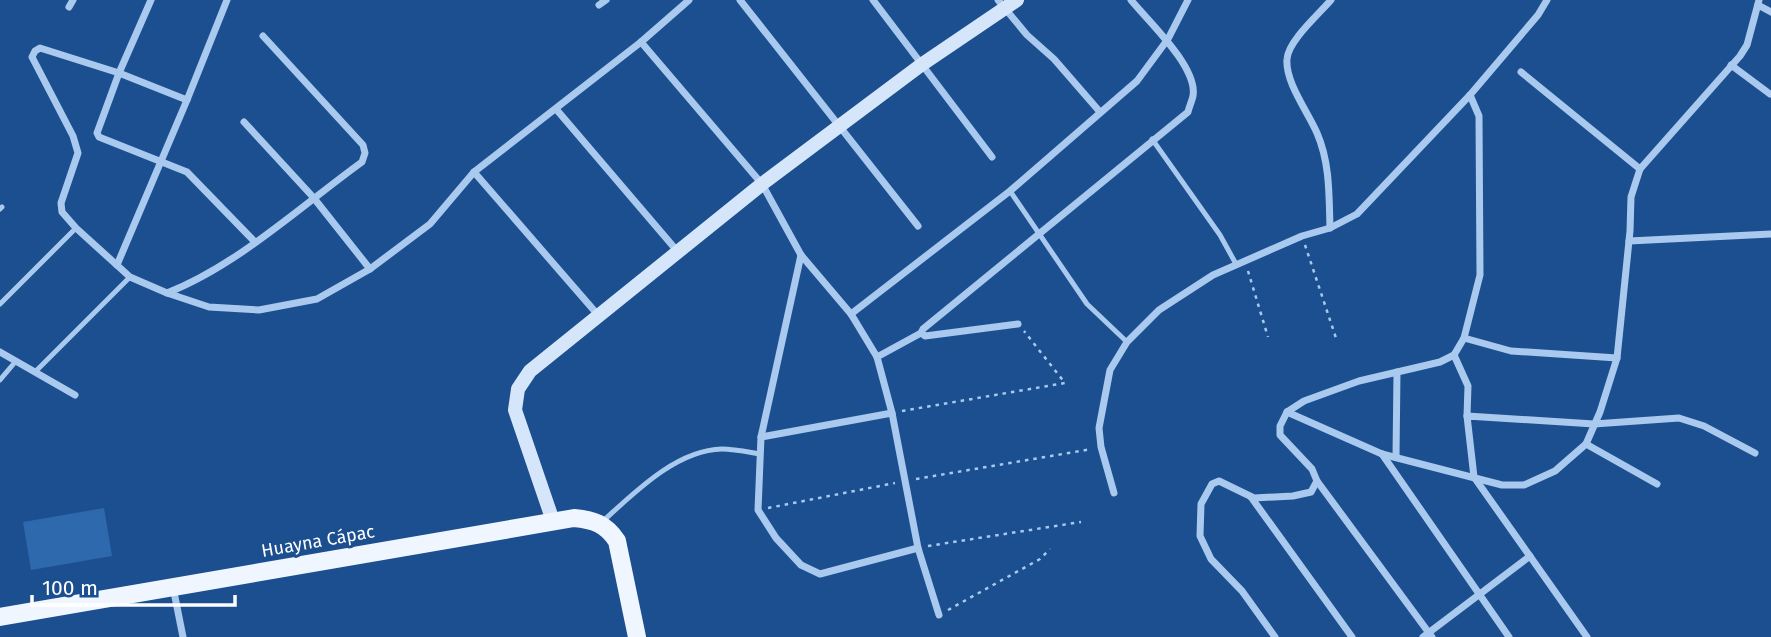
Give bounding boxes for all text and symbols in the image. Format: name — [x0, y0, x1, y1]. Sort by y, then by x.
street label: Huayna Cápac — [260, 520, 377, 562]
scale bar — [32, 564, 234, 608]
text: 100 m — [42, 575, 98, 601]

